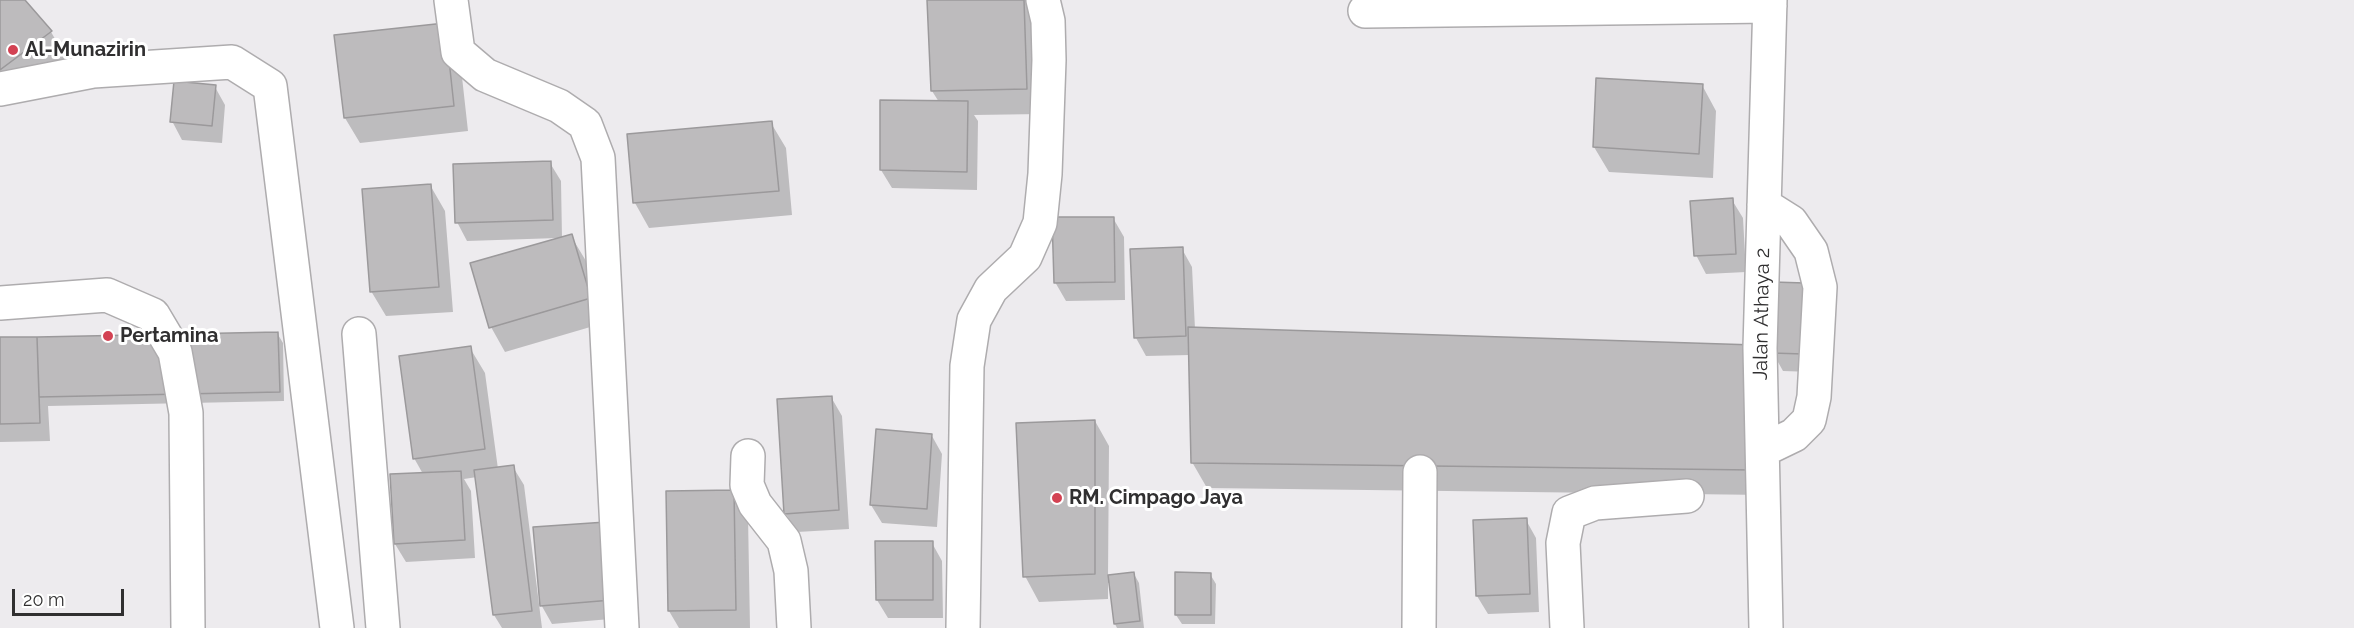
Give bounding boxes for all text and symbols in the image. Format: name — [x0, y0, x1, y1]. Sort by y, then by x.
place label: Al-Munazirin — [25, 38, 146, 62]
marker: Al-Munazirin — [6, 43, 20, 57]
street label: Jalan Athaya 2 — [1749, 248, 1775, 380]
place label: Pertamina — [120, 324, 218, 348]
marker: Pertamina — [101, 329, 115, 343]
place label: RM. Cimpago Jaya — [1069, 486, 1243, 510]
marker: RM. Cimpago Jaya — [1050, 491, 1064, 505]
scale bar — [15, 577, 128, 615]
text: 20 m — [23, 589, 65, 610]

